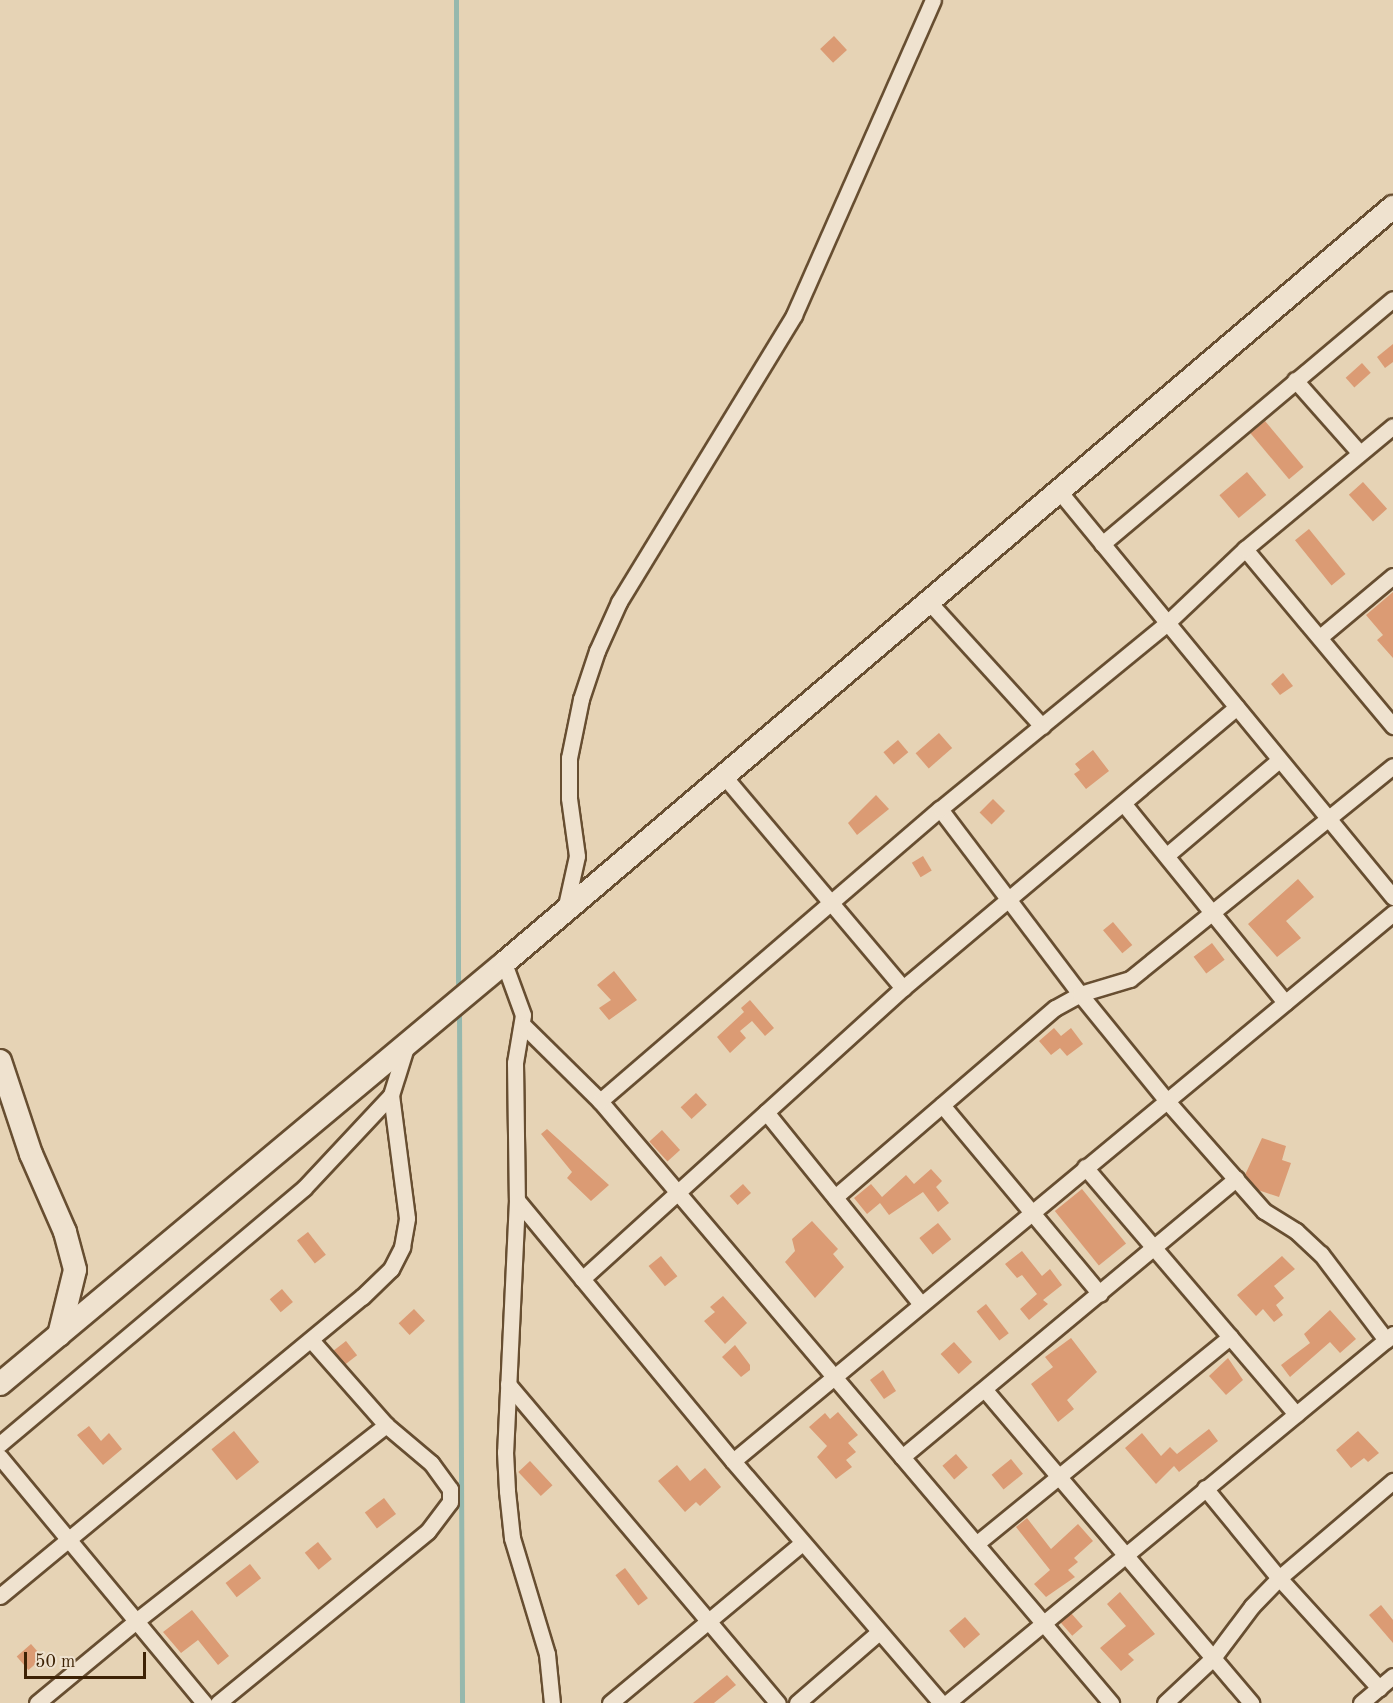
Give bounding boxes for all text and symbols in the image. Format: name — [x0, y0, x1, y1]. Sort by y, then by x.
scale bar — [27, 1640, 148, 1678]
text: 50 m — [35, 1653, 75, 1671]

